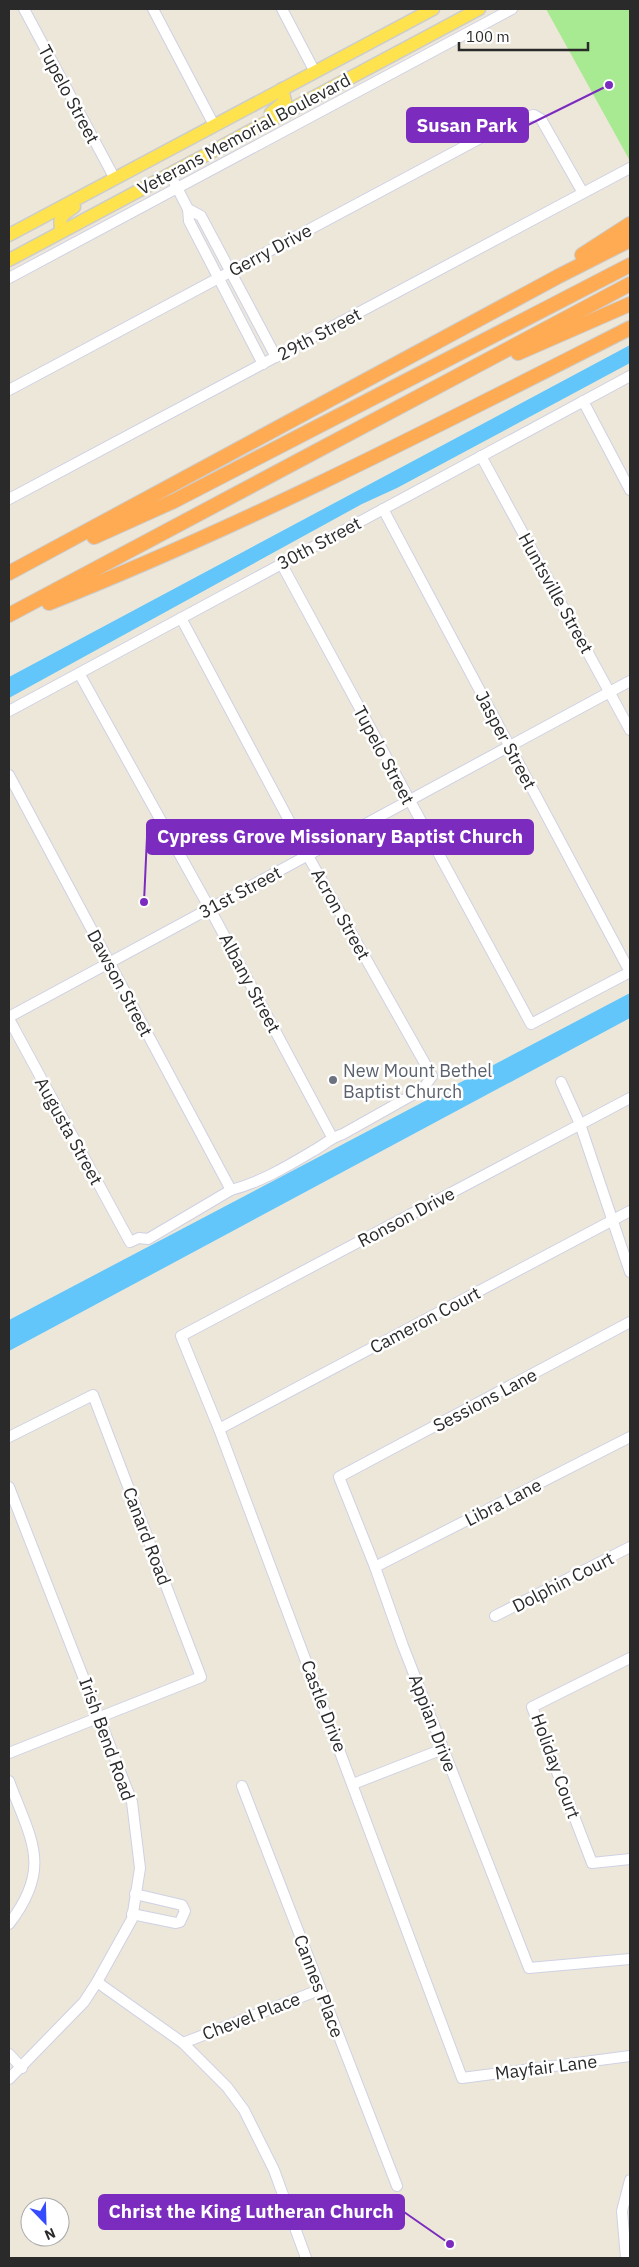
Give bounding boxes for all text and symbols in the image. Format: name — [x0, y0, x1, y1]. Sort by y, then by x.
scale bar — [459, 20, 588, 52]
text: 100 m — [466, 27, 510, 46]
street label: Tupelo Street — [33, 41, 105, 147]
street label: Veterans Memorial Boulevard — [134, 68, 354, 200]
callout: Susan Park — [407, 108, 528, 142]
text: Susan Park — [416, 113, 518, 137]
street label: Gerry Drive — [225, 218, 316, 281]
street label: 29th Street — [273, 302, 365, 366]
street label: 30th Street — [273, 511, 365, 575]
street label: Huntsville Street — [513, 529, 599, 657]
street label: Jasper Street — [470, 687, 542, 793]
street label: Tupelo Street — [348, 702, 420, 808]
callout: Cypress Grove Missionary Baptist Church — [147, 820, 533, 854]
text: Cypress Grove Missionary Baptist Church — [157, 824, 523, 848]
street label: 31st Street — [195, 861, 285, 923]
street label: Acron Street — [306, 864, 376, 964]
street label: Dawson Street — [82, 925, 158, 1041]
street label: Albany Street — [214, 929, 286, 1037]
place label: New Mount Bethel Baptist Church — [343, 1059, 492, 1103]
street label: Augusta Street — [30, 1073, 108, 1189]
marker: New Mount Bethel Baptist Church — [327, 1074, 339, 1086]
street label: Ronson Drive — [354, 1182, 459, 1252]
street label: Cameron Court — [366, 1281, 484, 1359]
street label: Sessions Lane — [429, 1363, 541, 1437]
street label: Libra Lane — [461, 1473, 545, 1531]
street label: Canard Road — [118, 1484, 176, 1588]
street label: Dolphin Court — [508, 1547, 618, 1617]
street label: Castle Drive — [296, 1657, 352, 1755]
street label: Appian Drive — [404, 1671, 462, 1775]
street label: Irish Bend Road — [74, 1674, 140, 1804]
street label: Holiday Court — [526, 1710, 586, 1822]
street label: Cannes Place — [289, 1931, 349, 2041]
street label: Chevel Place — [199, 1987, 303, 2045]
street label: Mayfair Lane — [494, 2049, 598, 2085]
callout: Christ the King Lutheran Church — [99, 2195, 404, 2229]
north arrow — [20, 2197, 70, 2247]
text: Christ the King Lutheran Church — [108, 2199, 394, 2223]
text: N — [42, 2224, 58, 2244]

